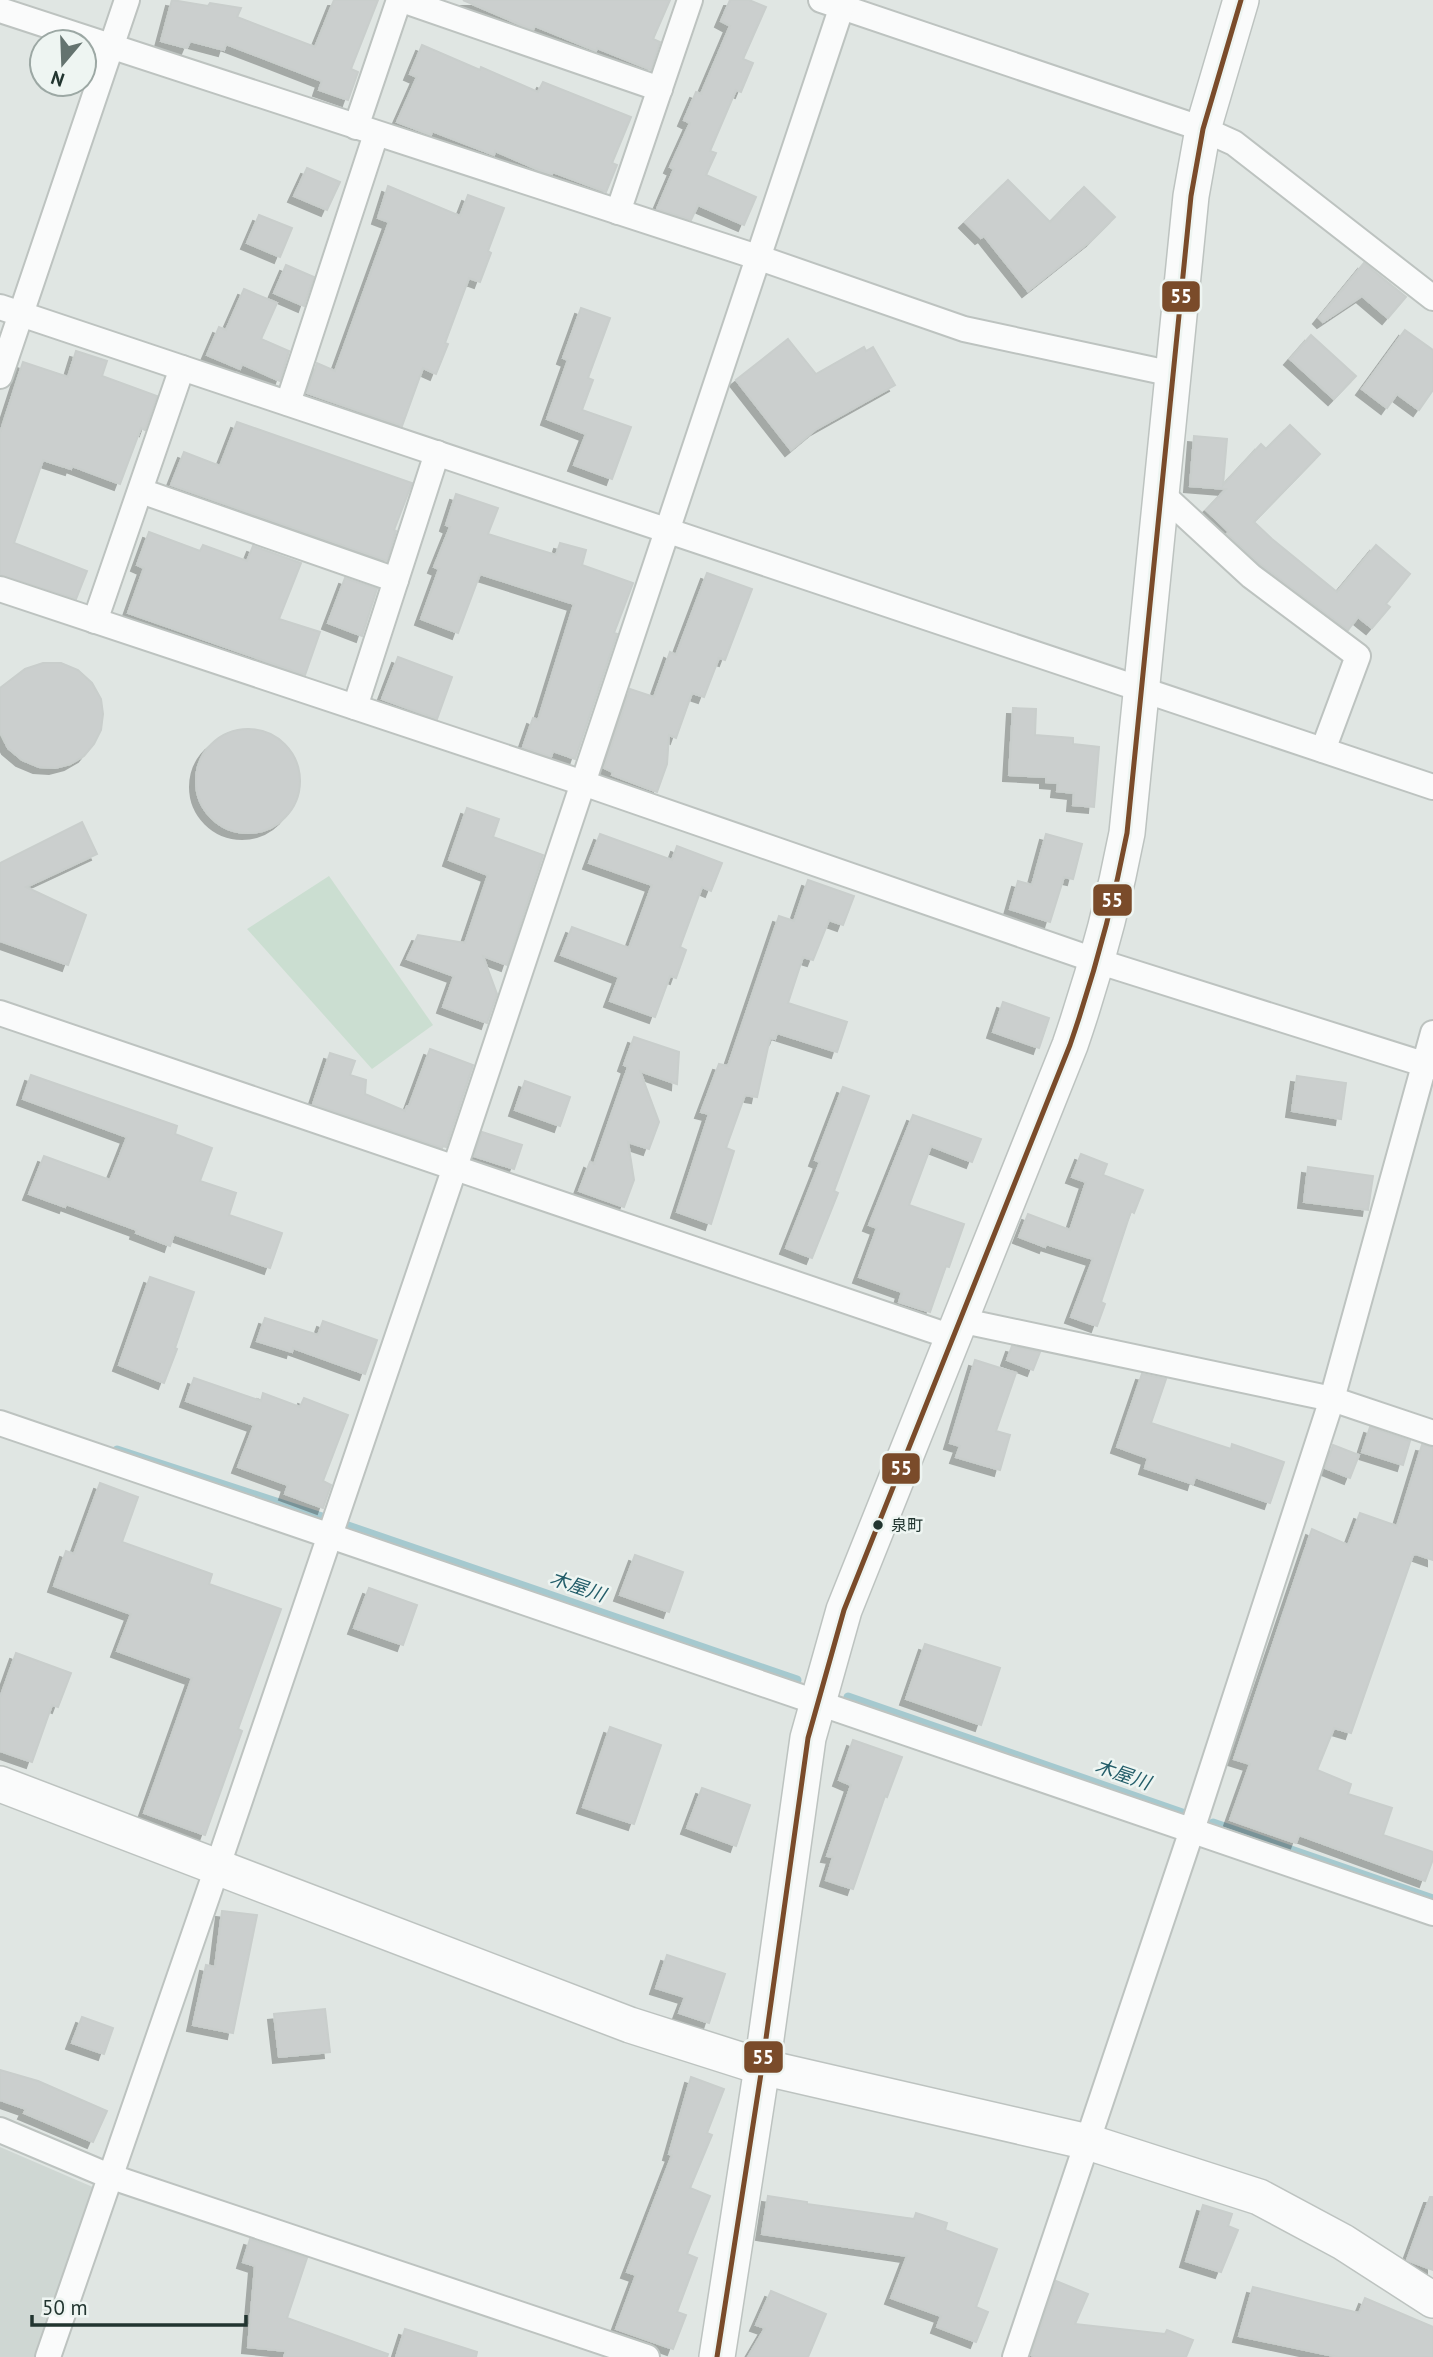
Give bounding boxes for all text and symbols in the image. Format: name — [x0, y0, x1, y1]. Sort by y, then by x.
north arrow — [28, 28, 98, 98]
text: N — [48, 66, 67, 92]
line badge: 55 — [1161, 280, 1201, 313]
text: 55 — [1170, 284, 1192, 308]
line badge: 55 — [1092, 883, 1133, 917]
text: 55 — [1101, 888, 1123, 912]
line badge: 55 — [881, 1452, 921, 1485]
text: 55 — [890, 1456, 912, 1480]
place label: 泉町 — [891, 1515, 923, 1535]
marker: 泉町 — [871, 1518, 885, 1532]
water label: 木屋川 — [547, 1565, 611, 1607]
water label: 木屋川 — [1092, 1753, 1156, 1795]
line badge: 55 — [743, 2040, 784, 2074]
text: 55 — [752, 2045, 774, 2069]
scale bar — [32, 2284, 245, 2328]
text: 50 m — [42, 2294, 88, 2321]

